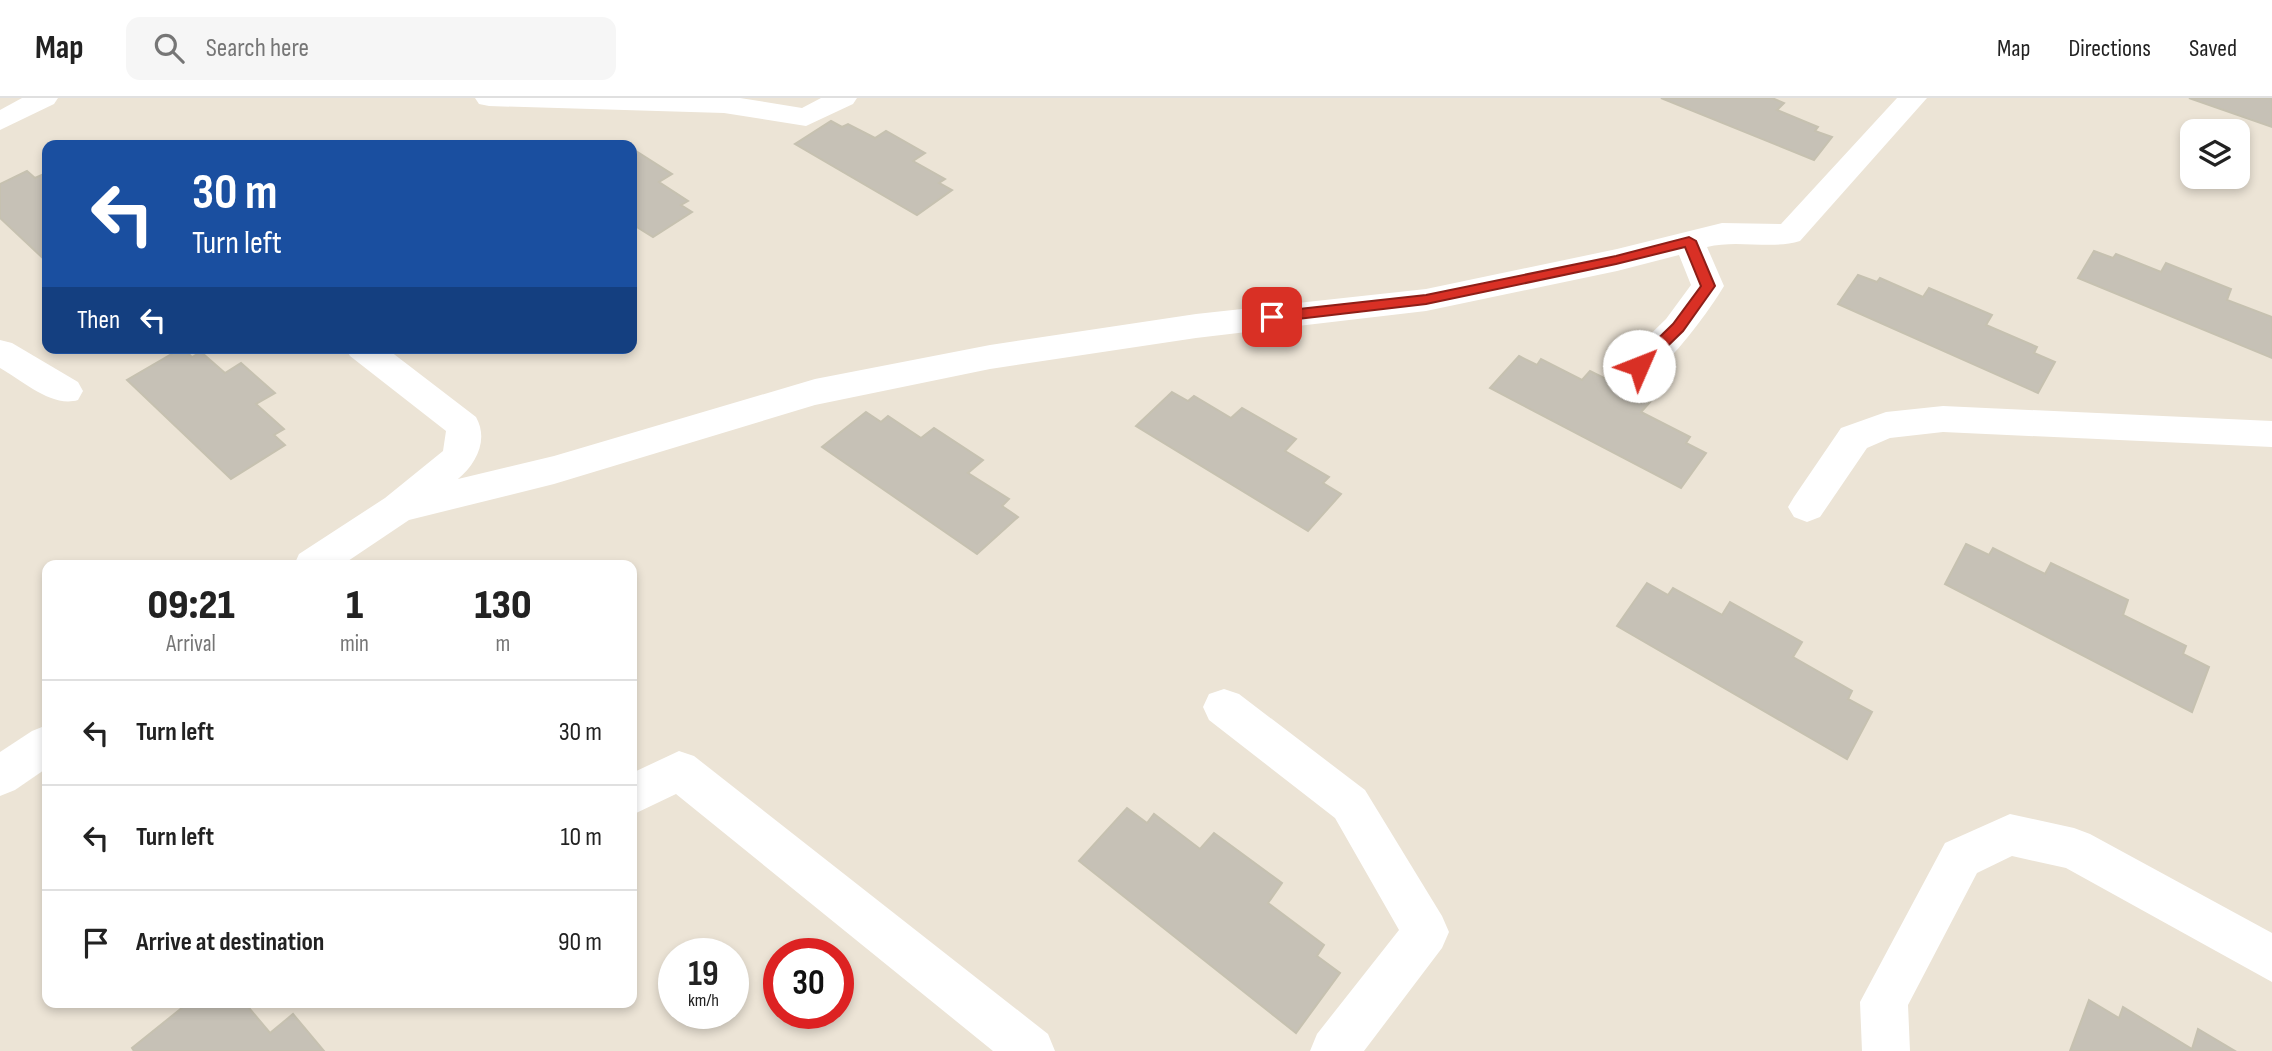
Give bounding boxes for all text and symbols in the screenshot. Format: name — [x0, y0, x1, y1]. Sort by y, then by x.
search box — [126, 17, 616, 80]
text: Map — [35, 28, 84, 68]
icon: search — [150, 29, 188, 67]
text: Search here — [206, 33, 309, 64]
text: Map — [1997, 34, 2030, 63]
text: Directions — [2068, 34, 2151, 63]
text: Saved — [2189, 34, 2237, 63]
map controls — [2180, 119, 2250, 189]
button: layers — [2180, 119, 2250, 189]
text: 30 m — [192, 164, 277, 223]
icon: left — [77, 168, 168, 259]
text: Turn left — [192, 224, 282, 263]
pin — [1242, 287, 1302, 347]
icon: arrive — [1253, 298, 1291, 336]
icon: left — [134, 301, 172, 339]
text: Then — [77, 305, 120, 336]
position arrow — [1602, 329, 1676, 403]
text: 09:21 — [147, 580, 235, 631]
text: 1 — [346, 580, 363, 631]
text: 130 — [474, 580, 532, 631]
text: Arrival — [166, 630, 216, 658]
text: min — [340, 630, 369, 658]
text: m — [496, 630, 510, 658]
icon: left — [77, 714, 115, 752]
text: Turn left — [136, 717, 214, 748]
text: 30 m — [559, 717, 602, 748]
icon: left — [77, 819, 115, 857]
text: Turn left — [136, 822, 214, 853]
text: 10 m — [560, 822, 602, 853]
icon: arrive — [77, 924, 115, 962]
text: Arrive at destination — [136, 927, 324, 958]
text: 90 m — [558, 927, 602, 958]
speed limit sign: 30 — [763, 938, 854, 1029]
text: 19 — [688, 953, 719, 996]
text: km/h — [688, 990, 719, 1011]

